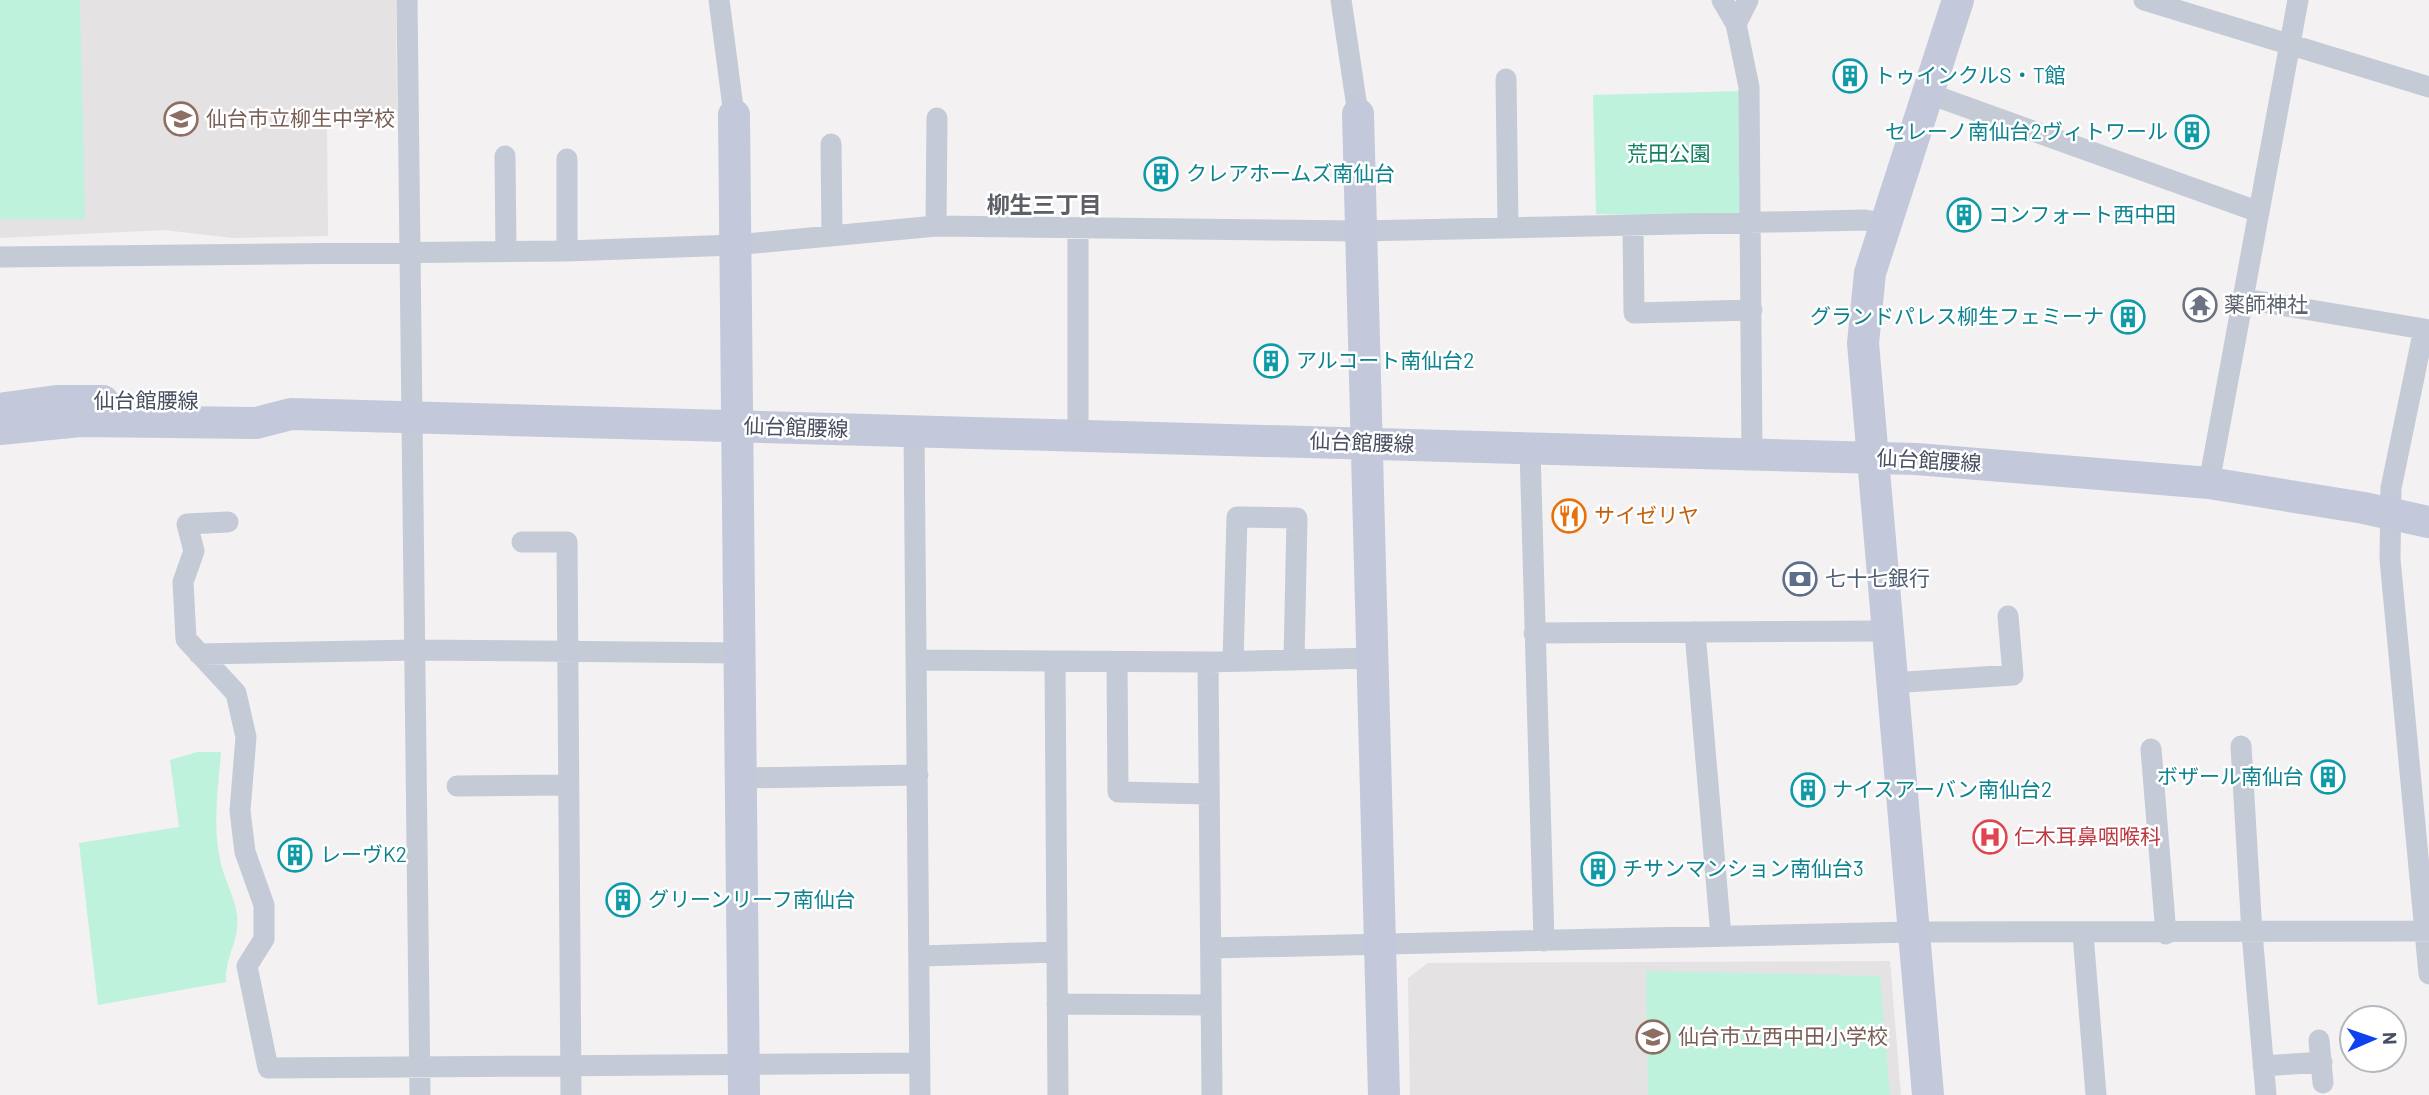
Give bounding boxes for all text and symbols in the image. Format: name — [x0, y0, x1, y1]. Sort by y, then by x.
building icon: トゥインクルS・T館 — [1831, 57, 1869, 95]
place label: トゥインクルS・T館 — [1874, 62, 2066, 87]
school or university icon: 仙台市立柳生中学校 — [162, 100, 200, 138]
place label: 仙台市立柳生中学校 — [206, 105, 395, 130]
building icon: セレーノ南仙台2ヴィトワール — [2173, 113, 2211, 151]
place label: セレーノ南仙台2ヴィトワール — [1885, 118, 2168, 143]
park label: 荒田公園 — [1627, 140, 1711, 165]
building icon: クレアホームズ南仙台 — [1142, 155, 1180, 193]
place label: クレアホームズ南仙台 — [1186, 160, 1395, 185]
district label: 柳生三丁目 — [987, 190, 1102, 218]
building icon: コンフォート西中田 — [1945, 196, 1983, 234]
place label: コンフォート西中田 — [1988, 201, 2176, 226]
temple icon: 薬師神社 — [2181, 286, 2219, 324]
place label: 薬師神社 — [2224, 291, 2308, 316]
building icon: グランドパレス柳生フェミーナ — [2109, 298, 2147, 336]
place label: グランドパレス柳生フェミーナ — [1810, 303, 2104, 328]
building icon: アルコート南仙台2 — [1252, 342, 1290, 380]
place label: アルコート南仙台2 — [1296, 347, 1475, 372]
street label: 仙台館腰線 — [94, 387, 199, 412]
street label: 仙台館腰線 — [743, 412, 849, 441]
street label: 仙台館腰線 — [1309, 427, 1415, 456]
street label: 仙台館腰線 — [1876, 444, 1982, 475]
restaurant icon: サイゼリヤ — [1550, 497, 1588, 535]
place label: サイゼリヤ — [1594, 502, 1699, 527]
bank icon: 七十七銀行 — [1781, 560, 1819, 598]
place label: 七十七銀行 — [1825, 565, 1930, 590]
building icon: ボザール南仙台 — [2309, 758, 2347, 796]
place label: ボザール南仙台 — [2157, 763, 2304, 788]
building icon: ナイスアーバン南仙台2 — [1789, 771, 1827, 809]
place label: ナイスアーバン南仙台2 — [1832, 776, 2052, 801]
hospital icon: 仁木耳鼻咽喉科 — [1971, 818, 2009, 856]
place label: 仁木耳鼻咽喉科 — [2014, 823, 2161, 848]
building icon: レーヴK2 — [276, 836, 314, 874]
place label: レーヴK2 — [320, 841, 407, 866]
building icon: チサンマンション南仙台3 — [1579, 850, 1617, 888]
place label: チサンマンション南仙台3 — [1622, 855, 1864, 880]
building icon: グリーンリーフ南仙台 — [604, 881, 642, 919]
place label: グリーンリーフ南仙台 — [648, 886, 856, 911]
north arrow — [2338, 1004, 2408, 1074]
school or university icon: 仙台市立西中田小学校 — [1634, 1018, 1672, 1056]
place label: 仙台市立西中田小学校 — [1678, 1023, 1888, 1048]
text: N — [2379, 1032, 2402, 1045]

